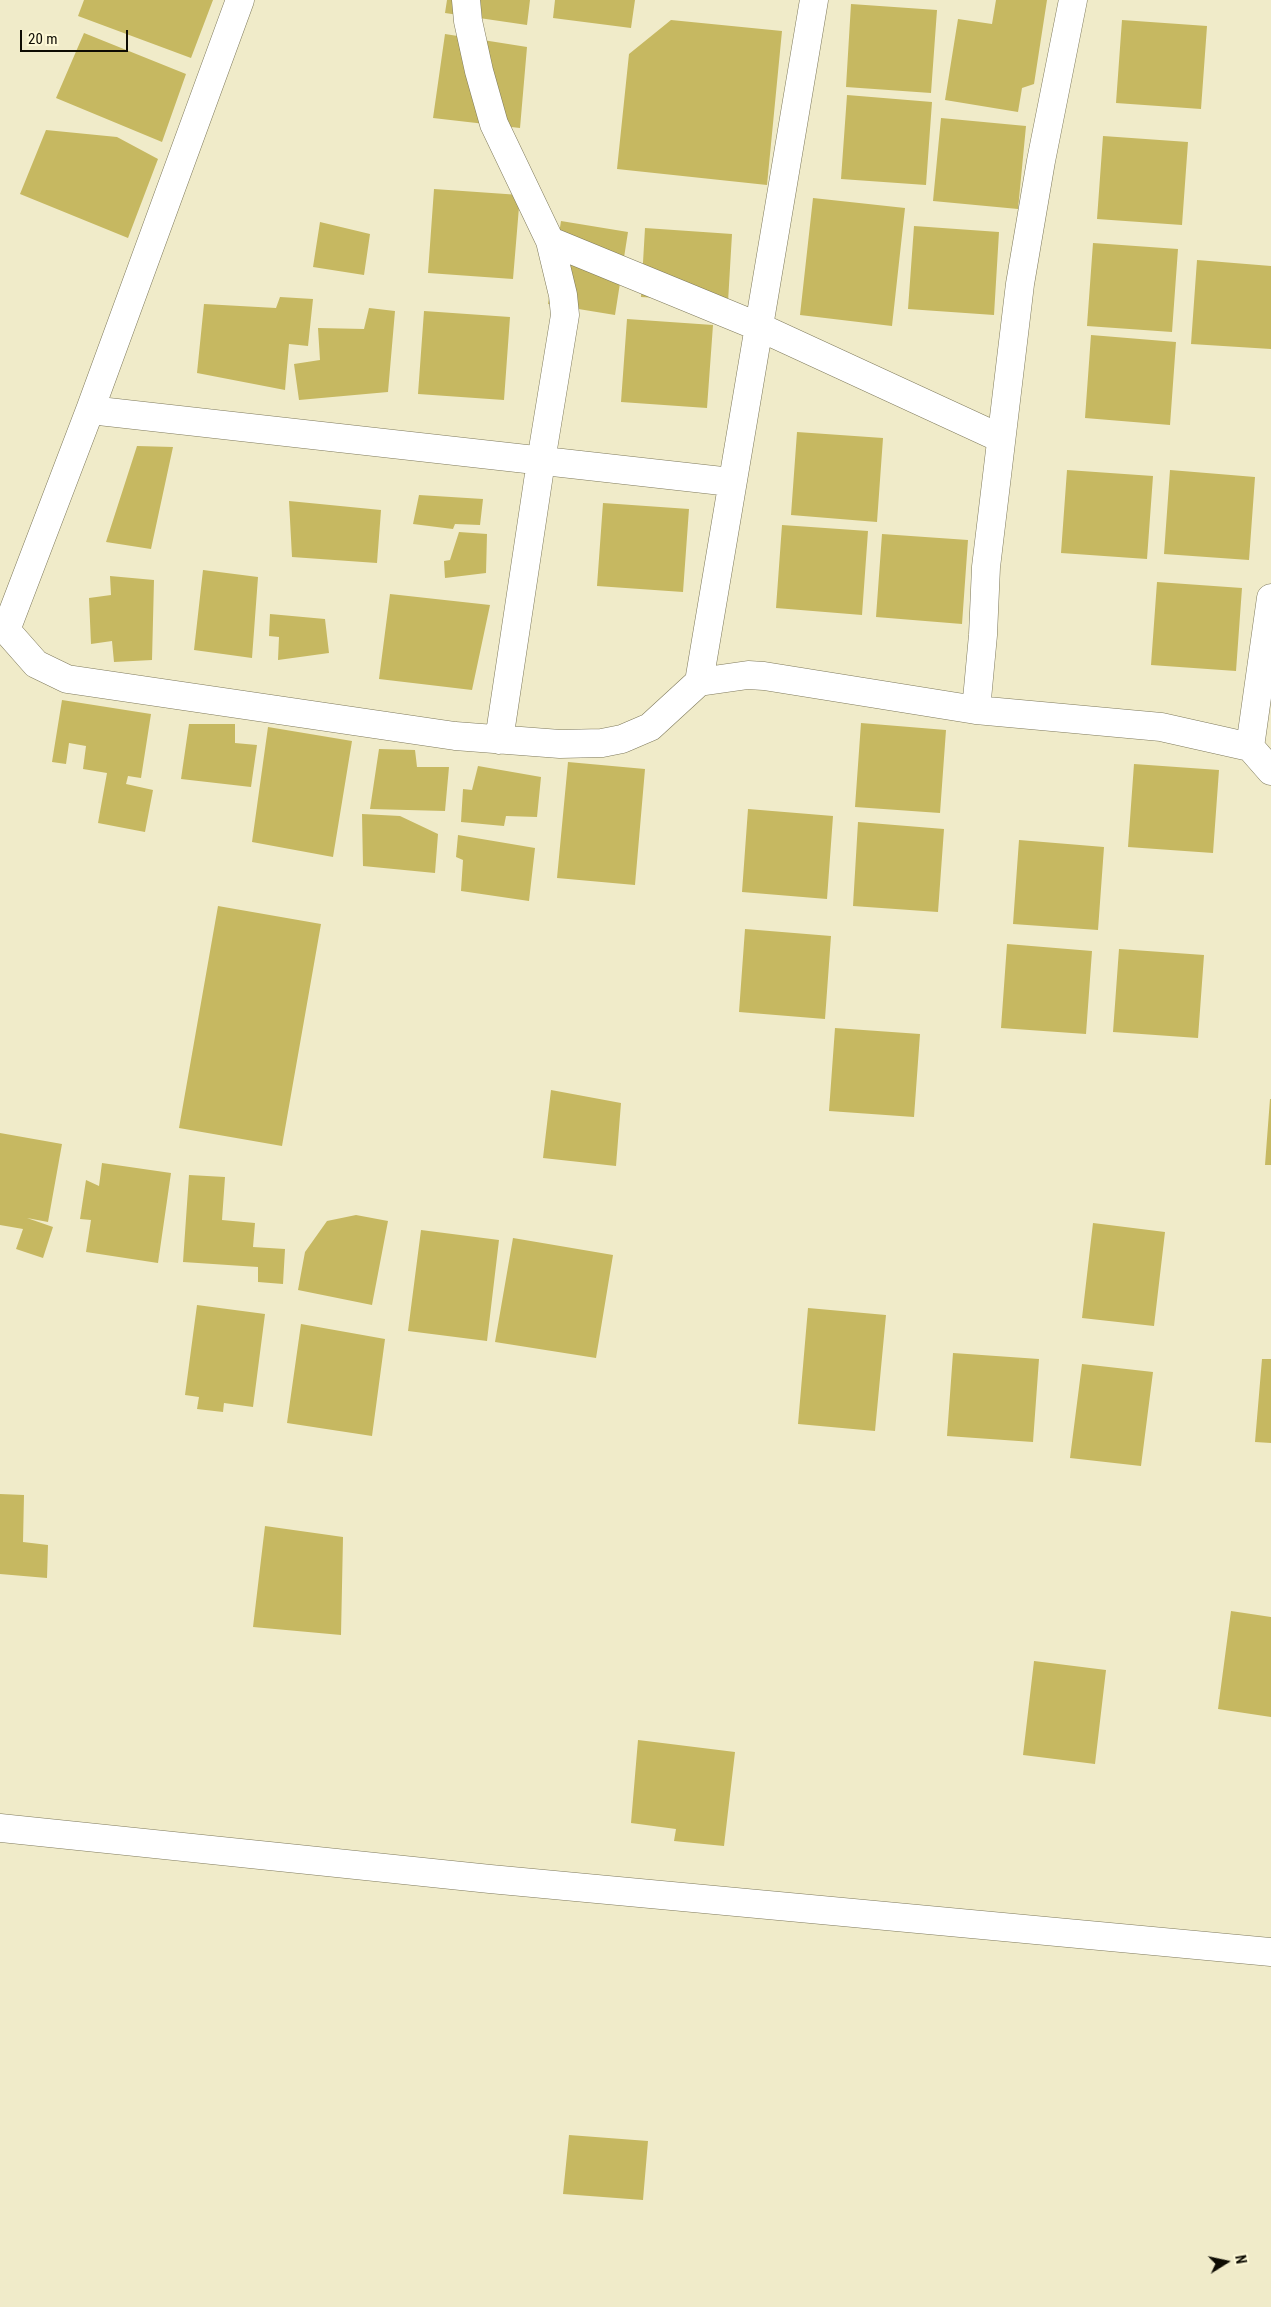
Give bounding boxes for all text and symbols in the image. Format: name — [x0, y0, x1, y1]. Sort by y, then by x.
scale bar — [22, 20, 130, 52]
text: 20 m — [28, 30, 58, 48]
north arrow — [1201, 2237, 1251, 2287]
text: N — [1232, 2254, 1249, 2265]

